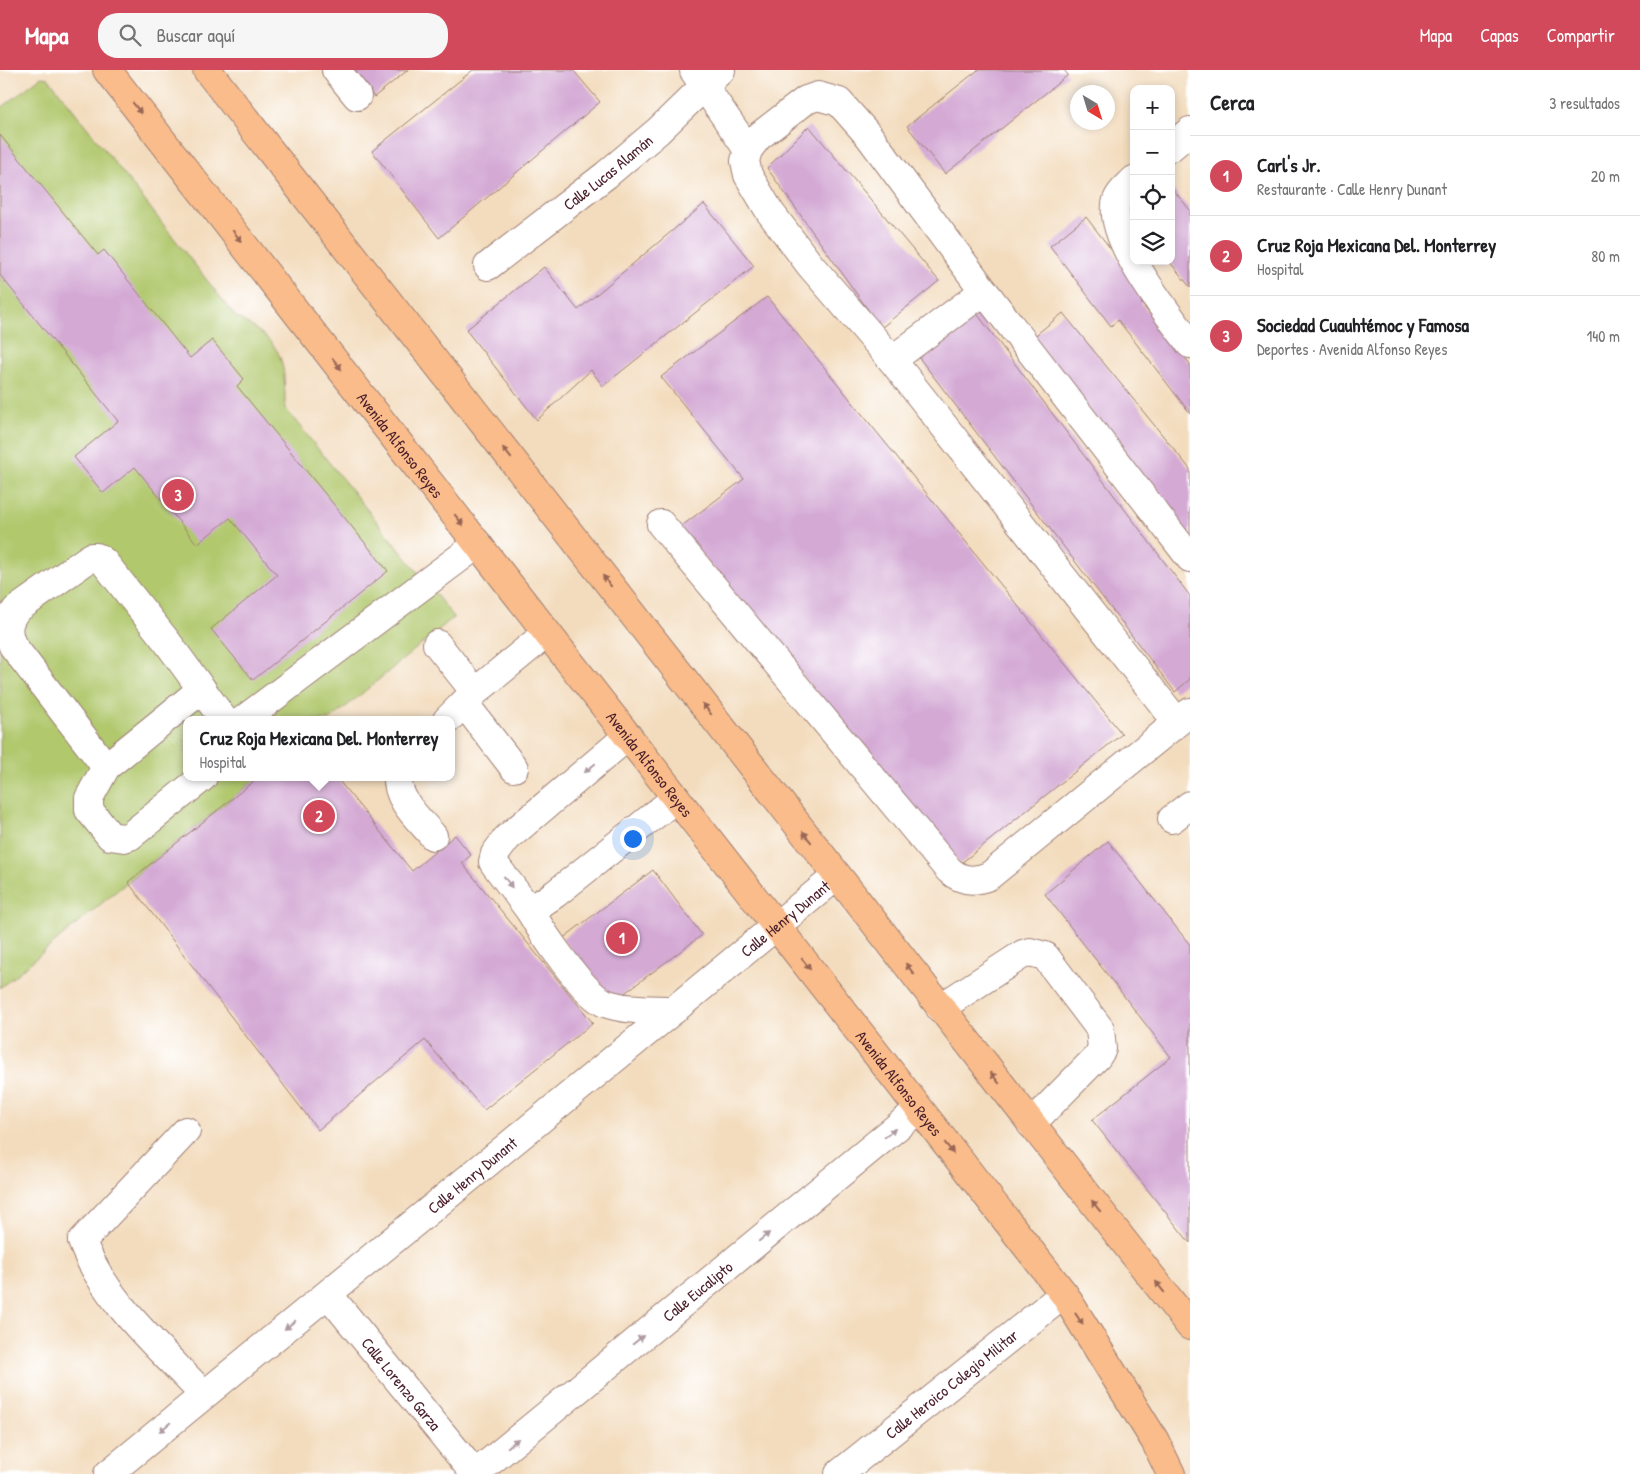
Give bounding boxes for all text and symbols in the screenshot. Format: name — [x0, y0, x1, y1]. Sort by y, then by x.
search box — [98, 13, 448, 58]
text: Mapa — [25, 19, 68, 51]
icon: search — [116, 21, 144, 49]
text: Buscar aquí — [156, 22, 236, 48]
text: Mapa — [1420, 23, 1452, 48]
text: Capas — [1480, 23, 1519, 48]
text: Compartir — [1547, 23, 1615, 48]
north arrow — [1070, 85, 1115, 130]
map controls — [1130, 85, 1175, 265]
button: + — [1130, 85, 1175, 130]
text: Cerca — [1210, 88, 1254, 117]
text: 3 resultados — [1549, 92, 1620, 114]
one-way arrow — [132, 101, 143, 114]
street label: Calle Lucas Alamán — [558, 129, 657, 215]
button: − — [1130, 130, 1175, 175]
text: Carl's Jr. — [1257, 152, 1320, 178]
text: 1 — [1223, 165, 1229, 187]
text: 20 m — [1591, 165, 1620, 187]
button: locate — [1130, 175, 1175, 220]
text: Restaurante · Calle Henry Dunant — [1257, 178, 1447, 200]
button: layers — [1130, 220, 1175, 265]
one-way arrow — [232, 229, 243, 242]
text: Cruz Roja Mexicana Del. Monterrey — [1257, 232, 1496, 258]
text: 2 — [1222, 245, 1230, 267]
text: 80 m — [1591, 245, 1620, 267]
text: Hospital — [1257, 258, 1304, 280]
text: Sociedad Cuauhtémoc y Famosa — [1257, 312, 1469, 338]
text: 3 — [1222, 325, 1230, 347]
text: 140 m — [1586, 325, 1620, 347]
text: Deportes · Avenida Alfonso Reyes — [1257, 338, 1447, 360]
one-way arrow — [332, 358, 343, 371]
street label: Avenida Alfonso Reyes — [352, 388, 448, 502]
one-way arrow — [502, 446, 512, 460]
pin: 3 — [162, 476, 194, 514]
one-way arrow — [453, 513, 464, 526]
one-way arrow — [602, 575, 613, 588]
one-way arrow — [702, 703, 713, 716]
street label: Avenida Alfonso Reyes — [601, 707, 698, 821]
popup — [183, 716, 455, 781]
text: Cruz Roja Mexicana Del. Monterrey — [199, 725, 439, 751]
text: Hospital — [199, 751, 246, 773]
one-way arrow — [584, 762, 597, 773]
pin: 2 — [303, 797, 335, 835]
your location — [620, 826, 646, 852]
one-way arrow — [802, 831, 813, 844]
street label: Calle Henry Dunant — [736, 875, 835, 962]
one-way arrow — [503, 876, 513, 889]
pin: 1 — [606, 919, 638, 957]
one-way arrow — [801, 958, 811, 971]
one-way arrow — [905, 963, 916, 976]
street label: Avenida Alfonso Reyes — [851, 1026, 947, 1140]
one-way arrow — [990, 1072, 1001, 1085]
one-way arrow — [883, 1128, 896, 1139]
street label: Calle Henry Dunant — [423, 1132, 522, 1219]
one-way arrow — [944, 1141, 955, 1154]
one-way arrow — [1090, 1200, 1101, 1213]
one-way arrow — [757, 1231, 770, 1242]
street label: Calle Eucalipto — [658, 1255, 738, 1327]
one-way arrow — [1154, 1281, 1165, 1294]
one-way arrow — [1075, 1312, 1084, 1325]
one-way arrow — [284, 1319, 297, 1330]
street label: Calle Heroico Colegio Militar — [880, 1324, 1022, 1444]
street label: Calle Lorenzo Garza — [357, 1333, 446, 1435]
one-way arrow — [632, 1334, 645, 1345]
one-way arrow — [158, 1422, 171, 1433]
one-way arrow — [506, 1437, 519, 1448]

